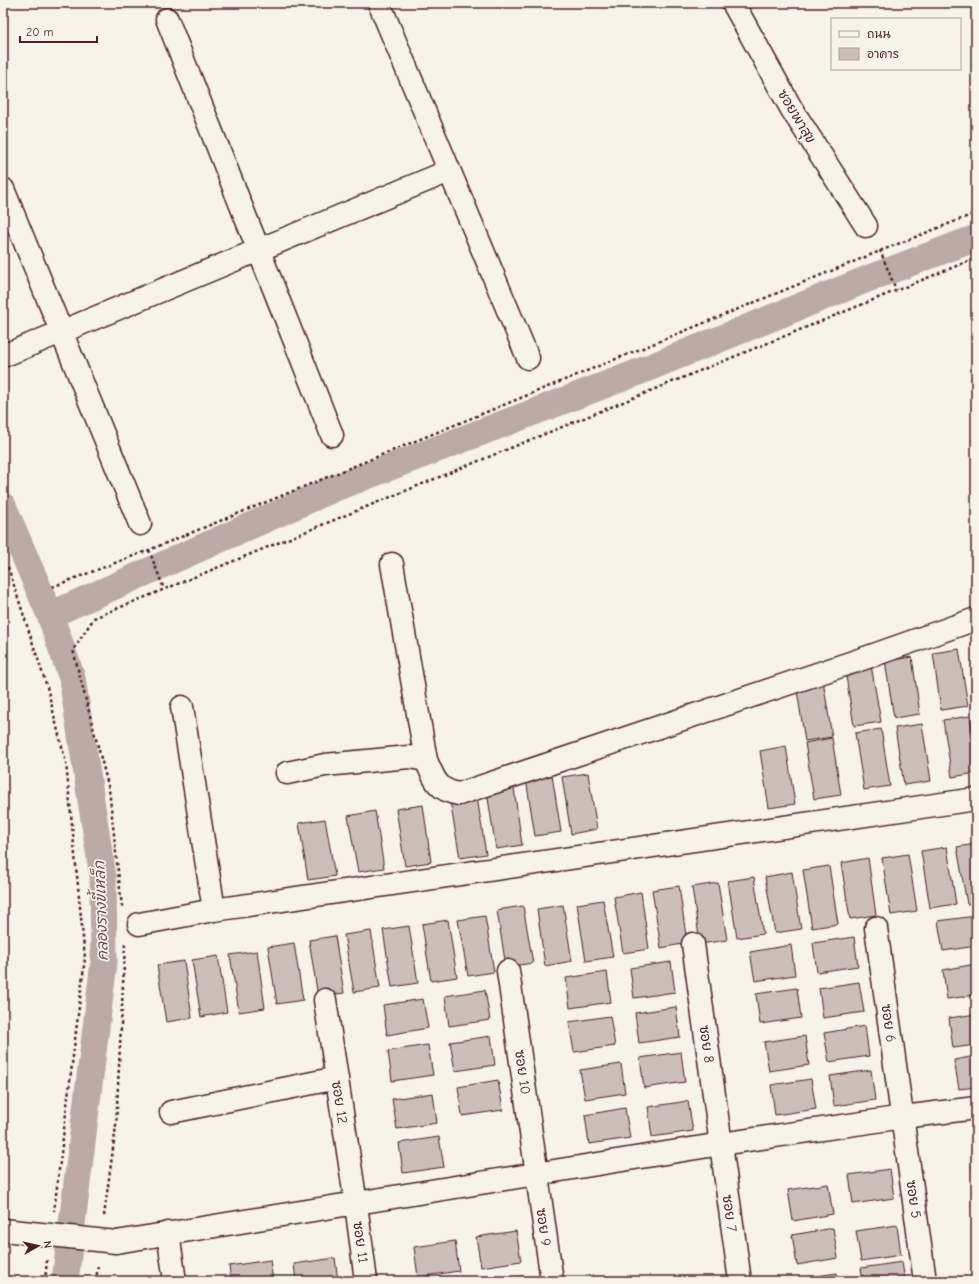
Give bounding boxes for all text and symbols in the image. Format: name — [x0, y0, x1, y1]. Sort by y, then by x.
scale bar — [20, 18, 97, 44]
legend — [831, 18, 961, 70]
text: 20 m — [26, 25, 54, 39]
text: ถนน — [867, 27, 891, 41]
text: อาคาร — [867, 47, 899, 61]
street label: ซอยพาสุข — [773, 86, 819, 147]
water label: คลองรางขี้เหล็ก — [85, 859, 112, 961]
street label: ซอย 6 — [877, 1003, 900, 1043]
street label: ซอย 8 — [695, 1024, 718, 1064]
street label: ซอย 10 — [511, 1049, 534, 1095]
street label: ซอย 12 — [328, 1079, 351, 1125]
street label: ซอย 5 — [902, 1179, 925, 1219]
street label: ซอย 7 — [718, 1193, 741, 1233]
street label: ซอย 9 — [532, 1207, 555, 1247]
street label: ซอย 11 — [349, 1220, 372, 1264]
north arrow — [18, 1226, 58, 1266]
text: N — [40, 1240, 54, 1249]

